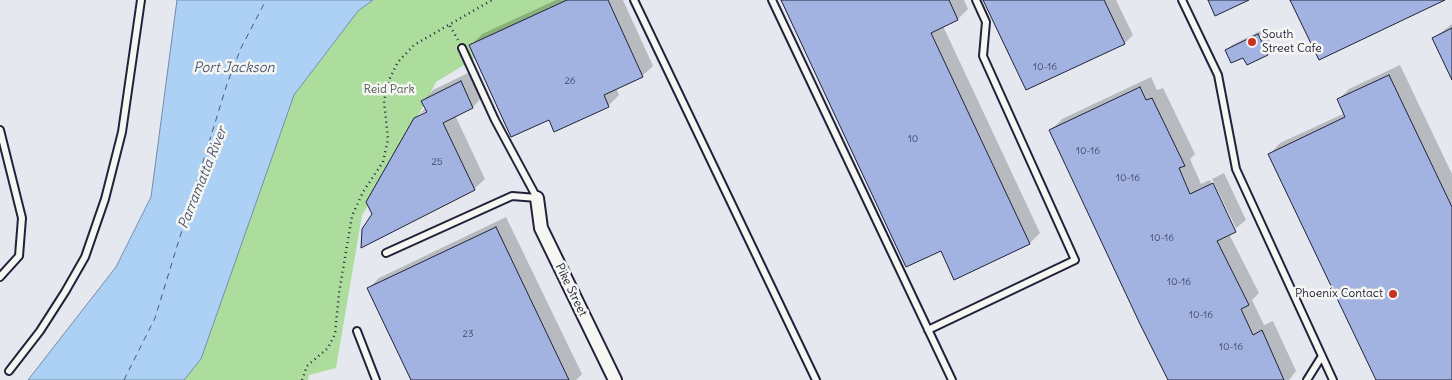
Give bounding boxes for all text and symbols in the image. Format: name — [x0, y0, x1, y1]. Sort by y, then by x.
place label: South Street Cafe — [1262, 28, 1322, 56]
marker: South Street Cafe — [1246, 36, 1258, 48]
water label: Port Jackson — [193, 60, 275, 76]
house number: 10-16 — [1033, 61, 1057, 73]
house number: 26 — [564, 75, 576, 87]
park label: Reid Park — [363, 83, 415, 97]
water label: Parramatta River — [175, 125, 231, 231]
house number: 10 — [908, 133, 918, 145]
house number: 10-16 — [1076, 145, 1100, 157]
house number: 25 — [431, 156, 443, 168]
house number: 10-16 — [1116, 172, 1140, 184]
house number: 10-16 — [1150, 232, 1174, 244]
street label: Pike Street — [552, 261, 590, 319]
house number: 10-16 — [1167, 276, 1191, 288]
place label: Phoenix Contact — [1295, 287, 1383, 301]
marker: Phoenix Contact — [1387, 288, 1399, 300]
house number: 10-16 — [1189, 309, 1213, 321]
house number: 23 — [462, 328, 474, 340]
house number: 10-16 — [1219, 341, 1243, 353]

